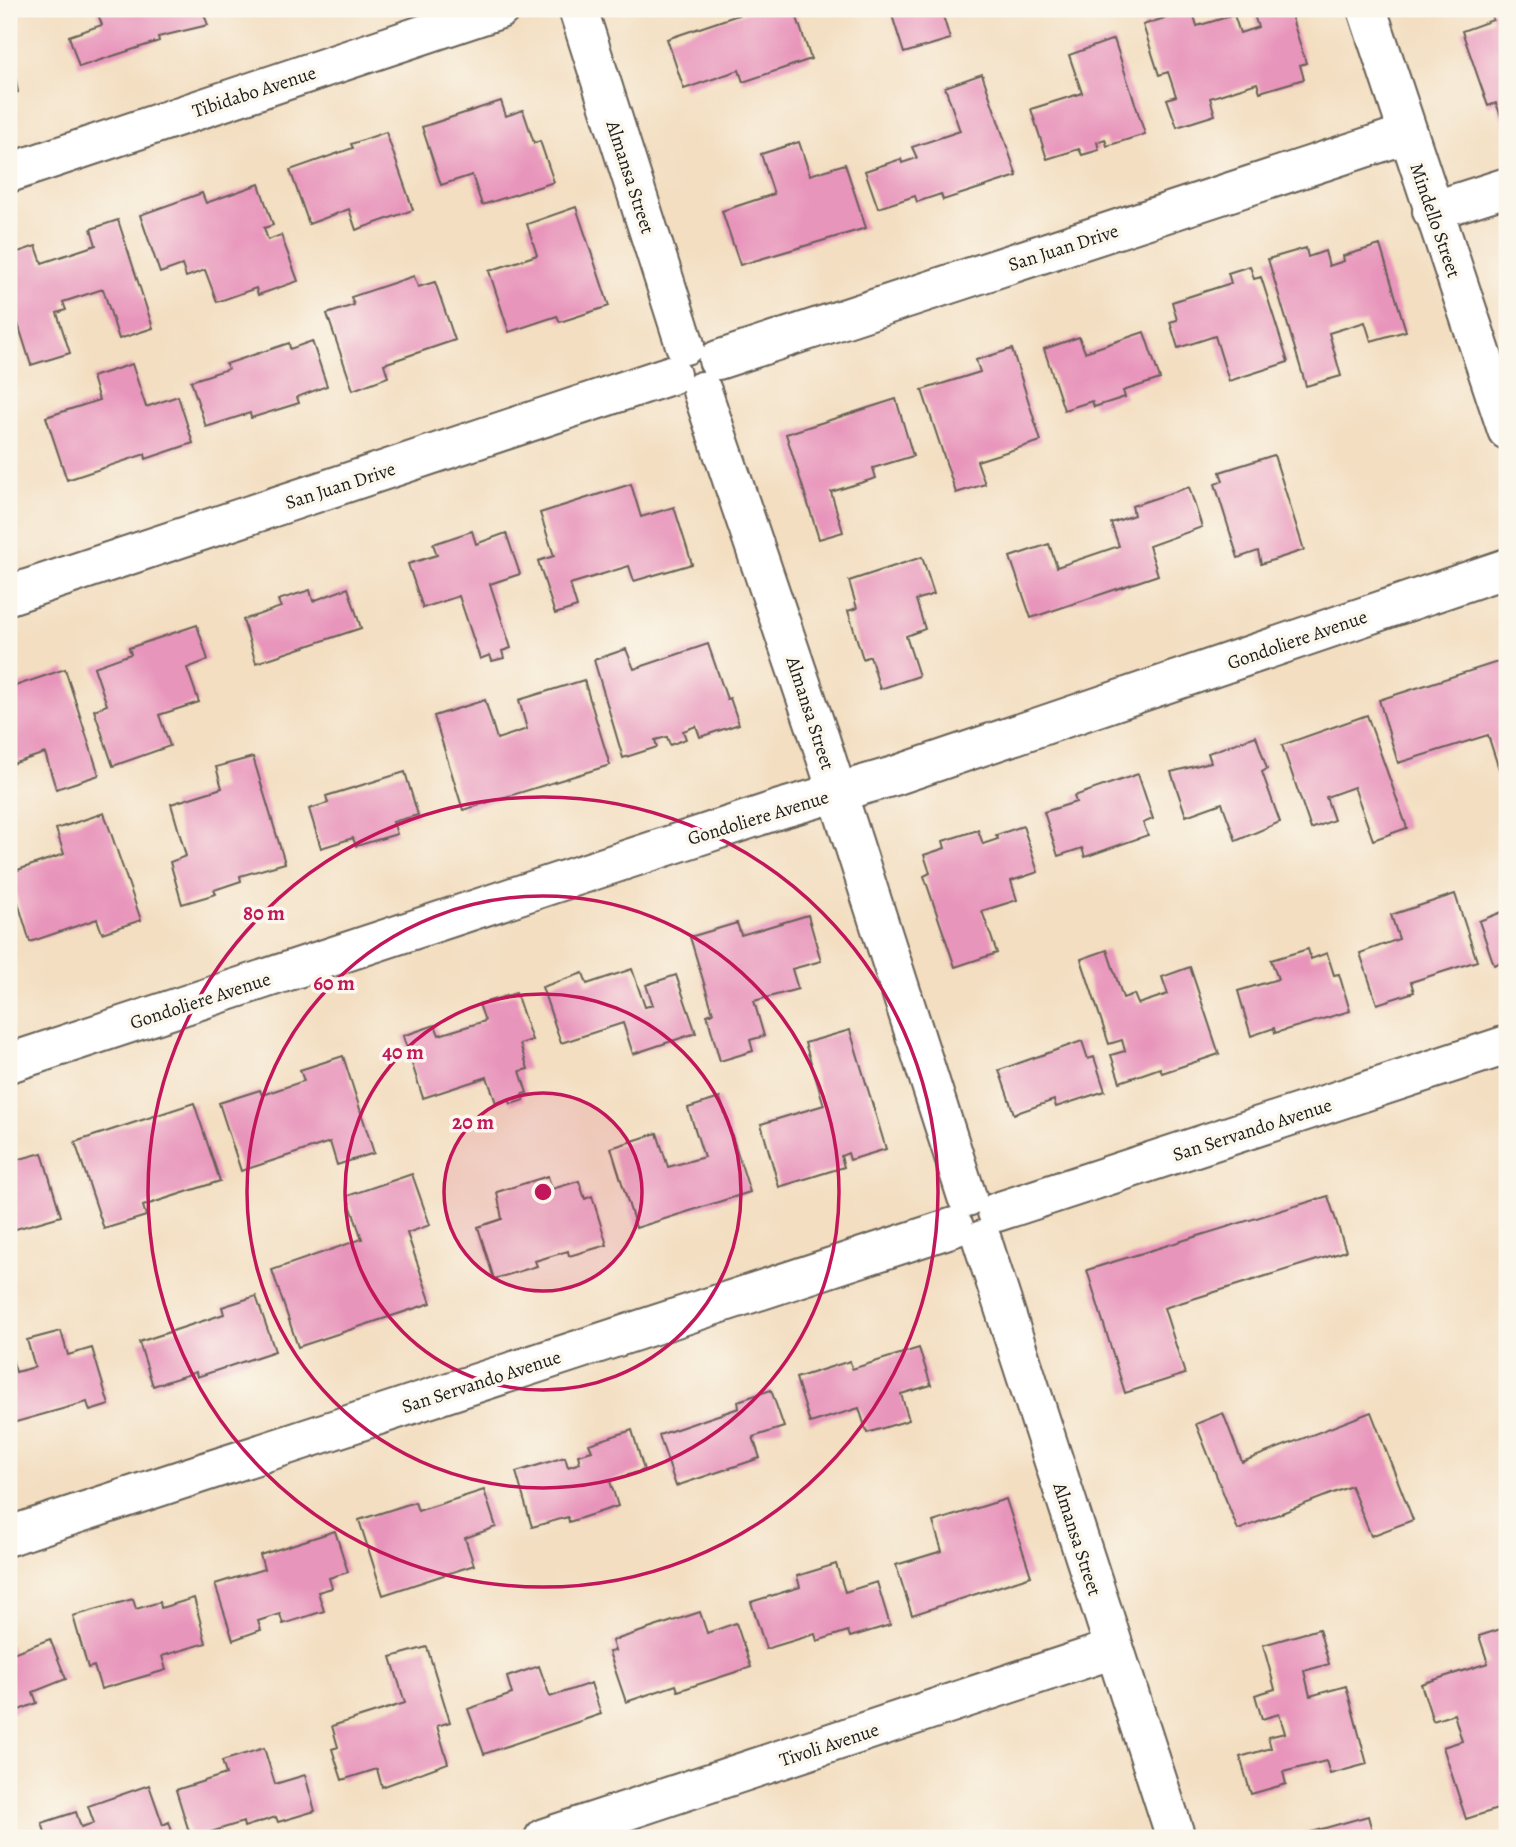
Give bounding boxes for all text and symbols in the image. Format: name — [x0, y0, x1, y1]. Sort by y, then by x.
street label: Tibidabo Avenue — [189, 60, 320, 124]
street label: Almansa Street — [599, 117, 661, 237]
street label: Mindello Street — [1403, 160, 1467, 281]
street label: San Juan Drive — [1005, 218, 1122, 278]
street label: San Juan Drive — [282, 456, 399, 516]
street label: Gondoliere Avenue — [1224, 604, 1371, 676]
street label: Almansa Street — [779, 653, 841, 773]
street label: Gondoliere Avenue — [685, 784, 832, 852]
text: 80 m — [243, 899, 285, 927]
street label: Gondoliere Avenue — [127, 966, 274, 1036]
text: 60 m — [313, 969, 355, 997]
text: 40 m — [382, 1038, 424, 1066]
street label: San Servando Avenue — [1169, 1092, 1335, 1168]
text: 20 m — [452, 1108, 494, 1136]
centre of rings — [531, 1180, 555, 1204]
street label: San Servando Avenue — [398, 1344, 564, 1420]
street label: Almansa Street — [1046, 1479, 1108, 1599]
street label: Tivoli Avenue — [776, 1717, 882, 1773]

